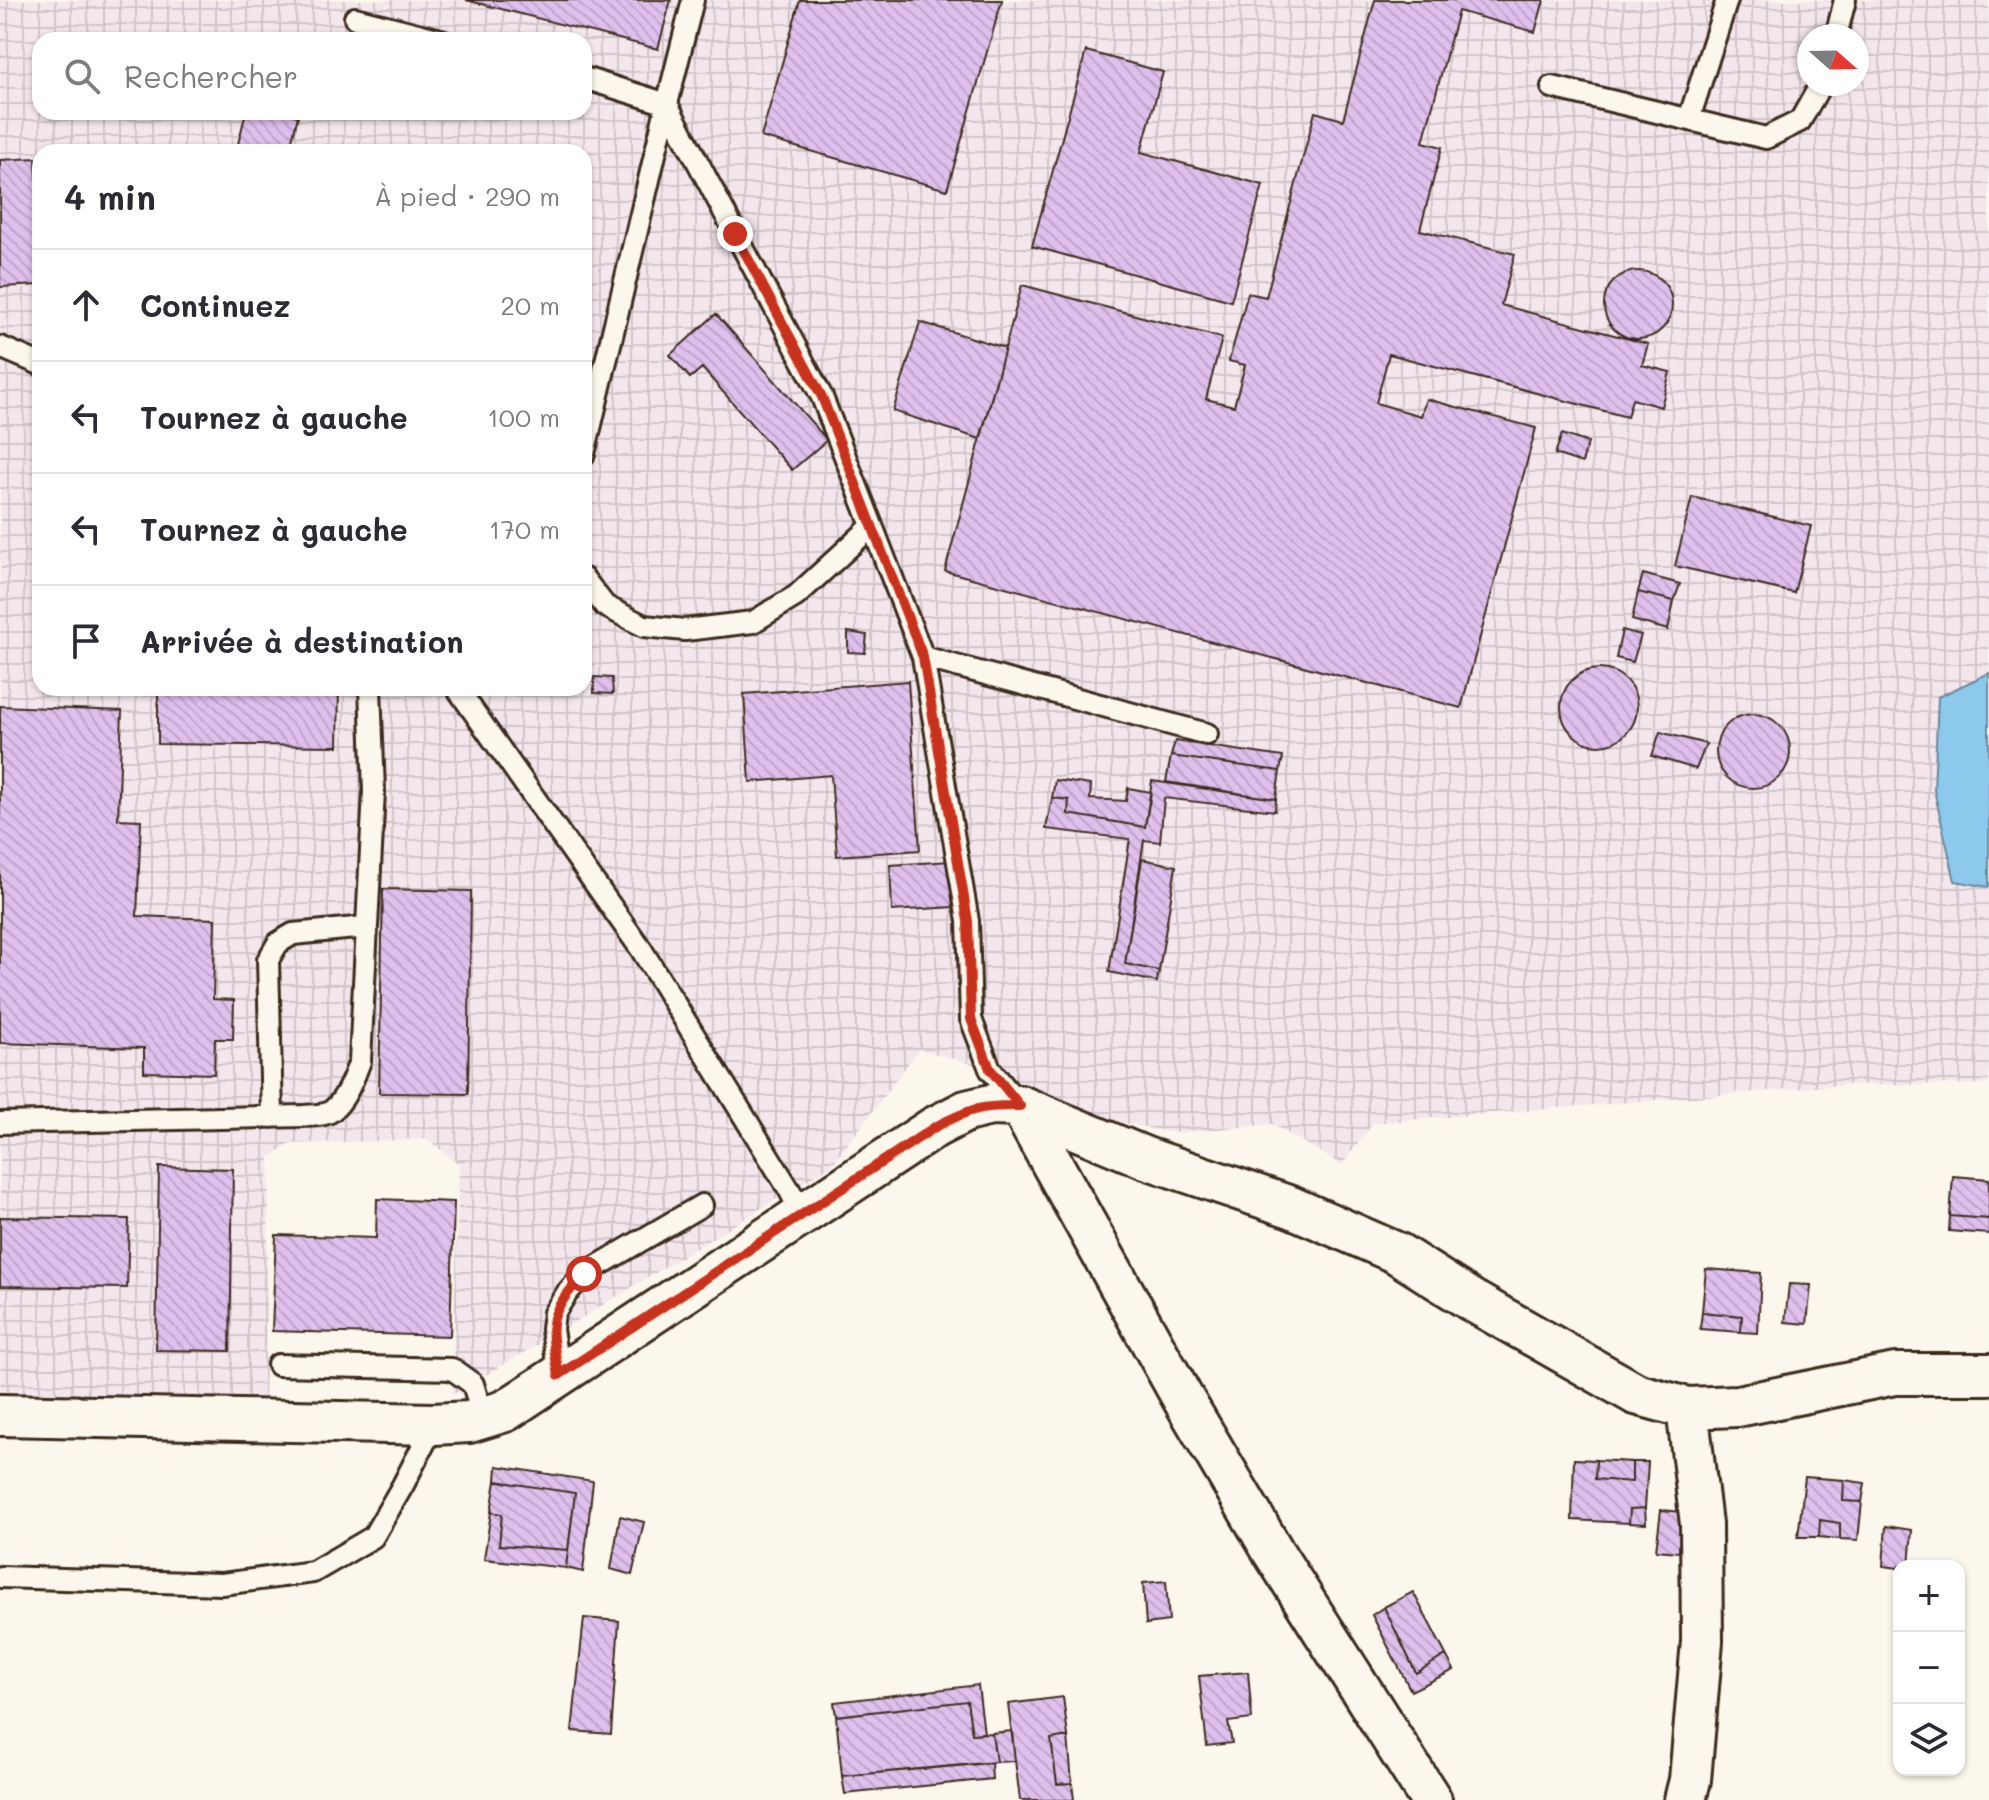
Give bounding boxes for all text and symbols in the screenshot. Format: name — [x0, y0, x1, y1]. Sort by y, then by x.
north arrow — [1797, 24, 1869, 96]
search box — [32, 32, 592, 120]
icon: search — [60, 54, 104, 98]
text: Rechercher — [124, 56, 298, 96]
text: 4 min — [64, 174, 156, 219]
text: À pied · 290 m — [374, 179, 560, 213]
route end — [717, 216, 753, 252]
icon: ahead — [64, 283, 108, 327]
text: Continuez — [140, 285, 290, 325]
text: 20 m — [500, 288, 560, 322]
icon: left — [64, 395, 108, 439]
text: Tournez à gauche — [140, 397, 408, 437]
text: 100 m — [487, 400, 560, 434]
icon: left — [64, 507, 108, 551]
text: Tournez à gauche — [140, 509, 408, 549]
text: 170 m — [489, 512, 560, 546]
icon: arrive — [64, 619, 108, 663]
text: Arrivée à destination — [140, 621, 463, 661]
route start — [566, 1256, 602, 1292]
map controls — [1893, 1560, 1965, 1776]
button: + — [1893, 1560, 1965, 1632]
button: − — [1893, 1632, 1965, 1704]
button: layers — [1893, 1704, 1965, 1776]

